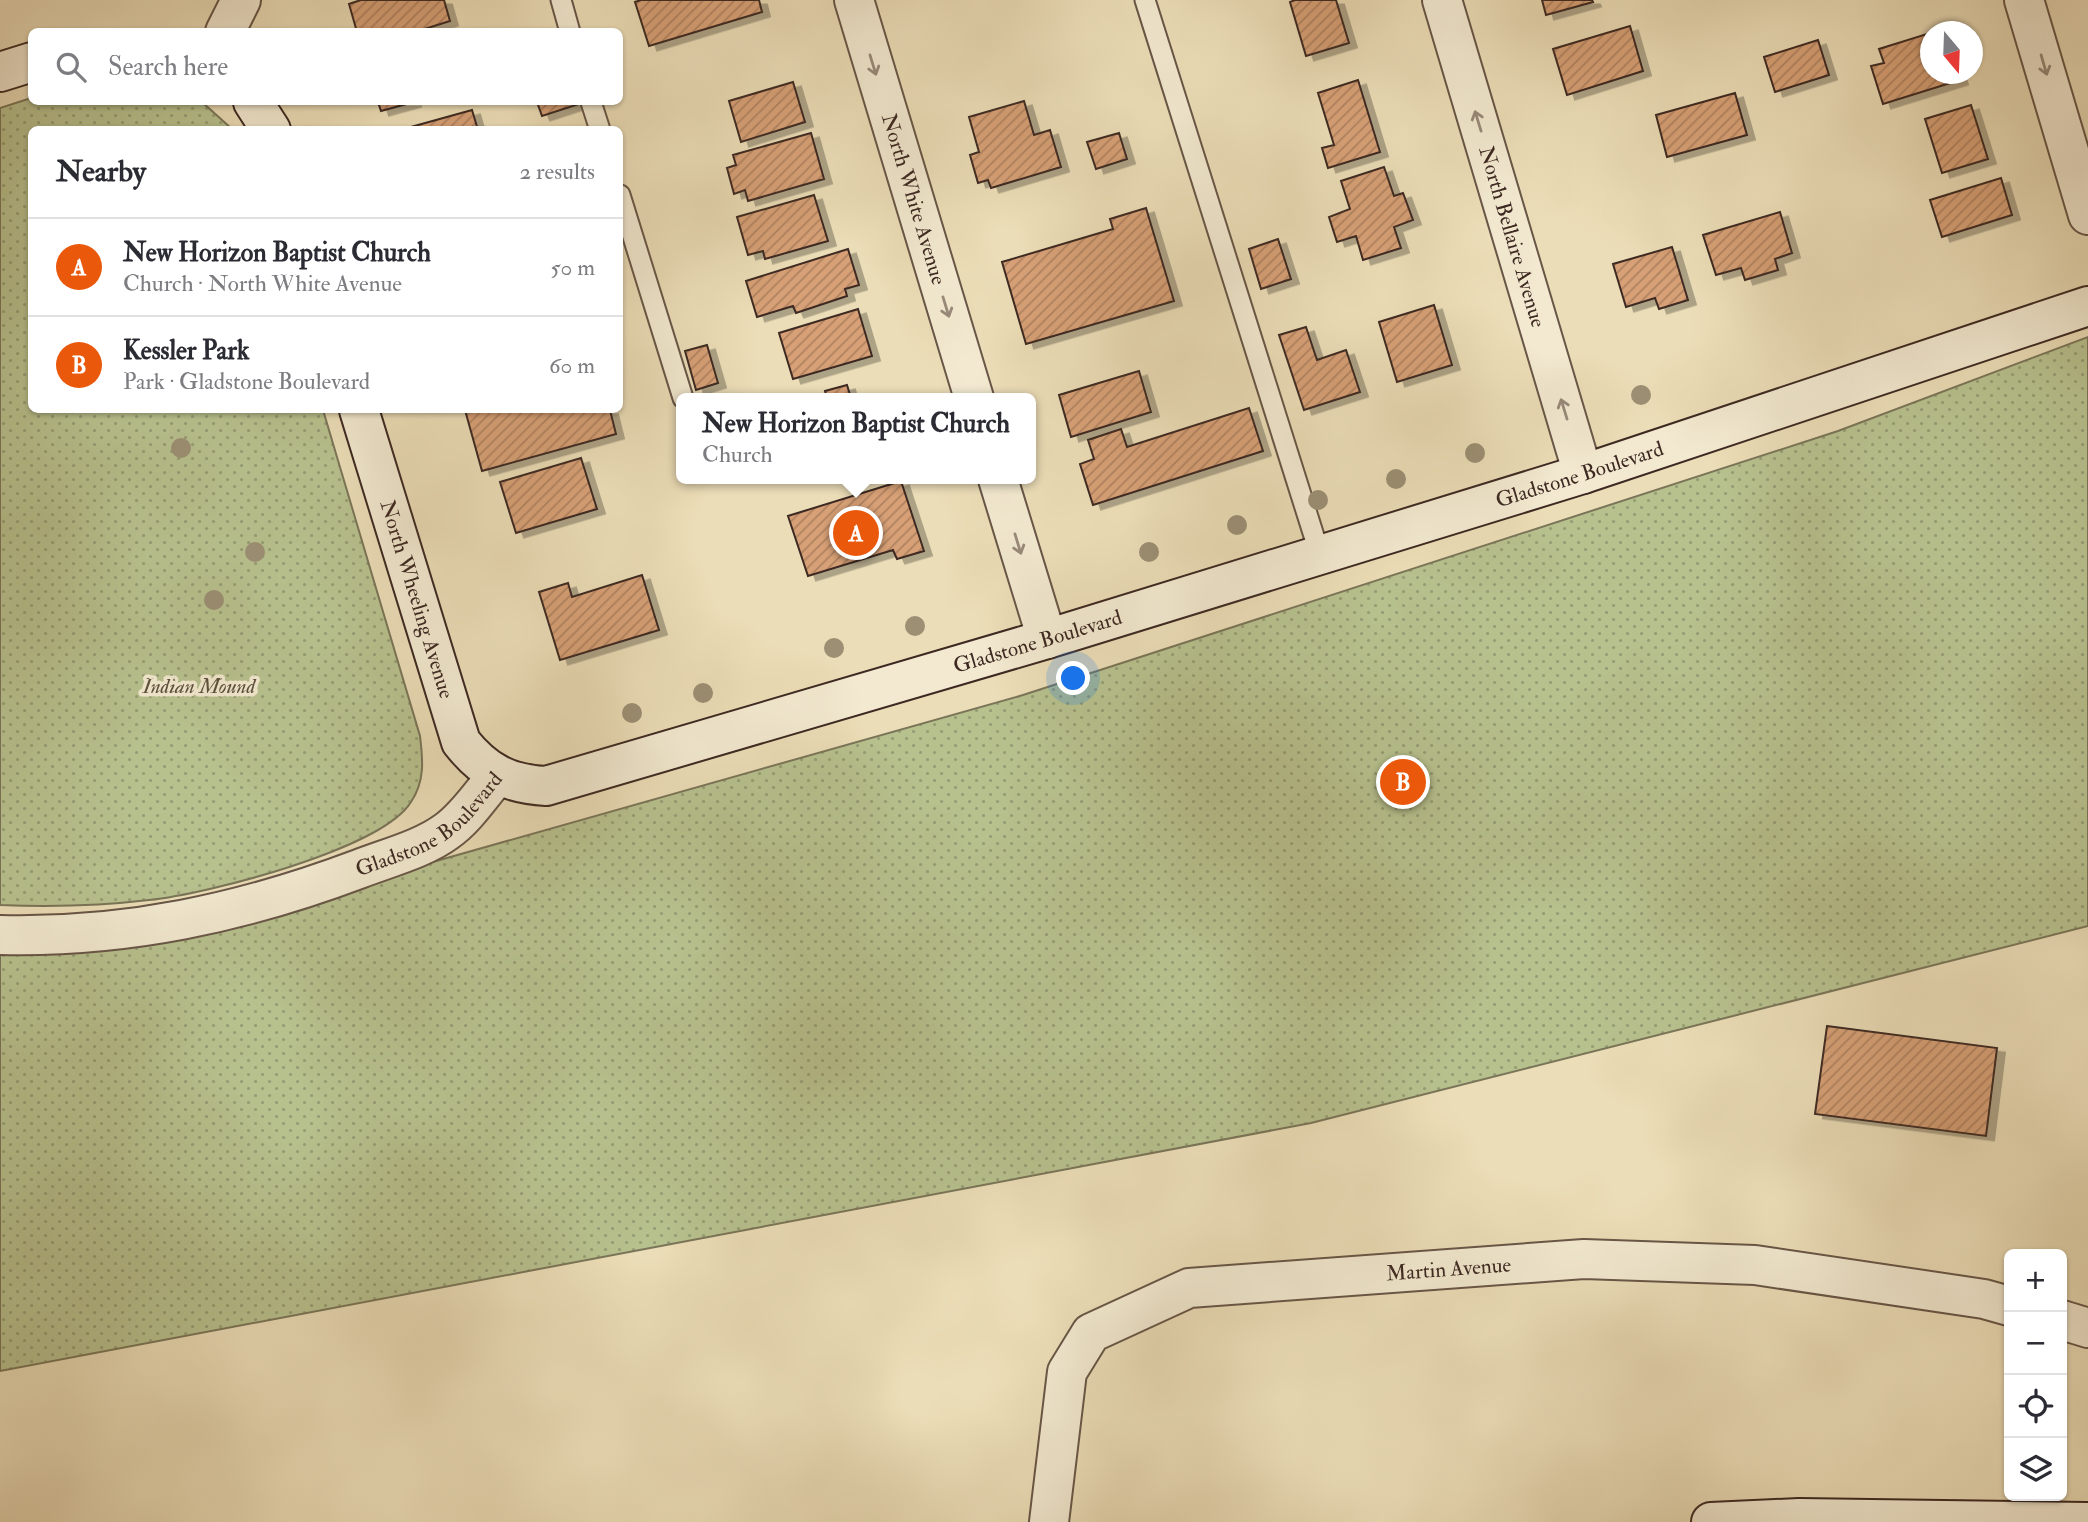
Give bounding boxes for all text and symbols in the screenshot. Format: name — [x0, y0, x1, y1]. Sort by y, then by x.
north arrow — [1920, 21, 1983, 84]
search box — [28, 28, 623, 105]
icon: search — [52, 48, 90, 86]
text: Search here — [108, 51, 228, 83]
one-way arrow — [868, 54, 881, 76]
one-way arrow — [2038, 54, 2051, 76]
street label: North White Avenue — [875, 110, 952, 288]
one-way arrow — [1470, 110, 1483, 132]
street label: North Bellaire Avenue — [1472, 143, 1552, 331]
text: Nearby — [56, 153, 146, 190]
text: 2 results — [520, 157, 595, 186]
text: New Horizon Baptist Church — [123, 237, 431, 269]
text: A — [72, 253, 86, 282]
text: 50 m — [551, 253, 595, 282]
text: Church · North White Avenue — [123, 269, 402, 298]
one-way arrow — [941, 295, 954, 317]
text: Kessler Park — [123, 335, 249, 367]
text: B — [71, 351, 87, 380]
text: 60 m — [549, 351, 595, 380]
text: Park · Gladstone Boulevard — [123, 367, 370, 396]
popup — [676, 393, 1036, 484]
one-way arrow — [1556, 398, 1569, 420]
text: New Horizon Baptist Church — [702, 408, 1010, 440]
street label: Gladstone Boulevard — [1492, 435, 1668, 514]
text: Church — [702, 440, 773, 469]
street label: North Wheeling Avenue — [374, 497, 460, 702]
pin: A — [833, 507, 879, 559]
one-way arrow — [1013, 533, 1026, 555]
street label: Gladstone Boulevard — [950, 604, 1126, 680]
your location — [1056, 661, 1090, 695]
park label: Indian Mound — [142, 673, 257, 700]
pin: B — [1380, 756, 1426, 808]
street label: Gladstone Boulevard — [352, 766, 509, 883]
map controls — [2004, 1249, 2067, 1501]
button: + — [2004, 1249, 2067, 1312]
street label: Martin Avenue — [1385, 1251, 1512, 1287]
button: − — [2004, 1312, 2067, 1375]
button: locate — [2004, 1375, 2067, 1438]
button: layers — [2004, 1438, 2067, 1501]

